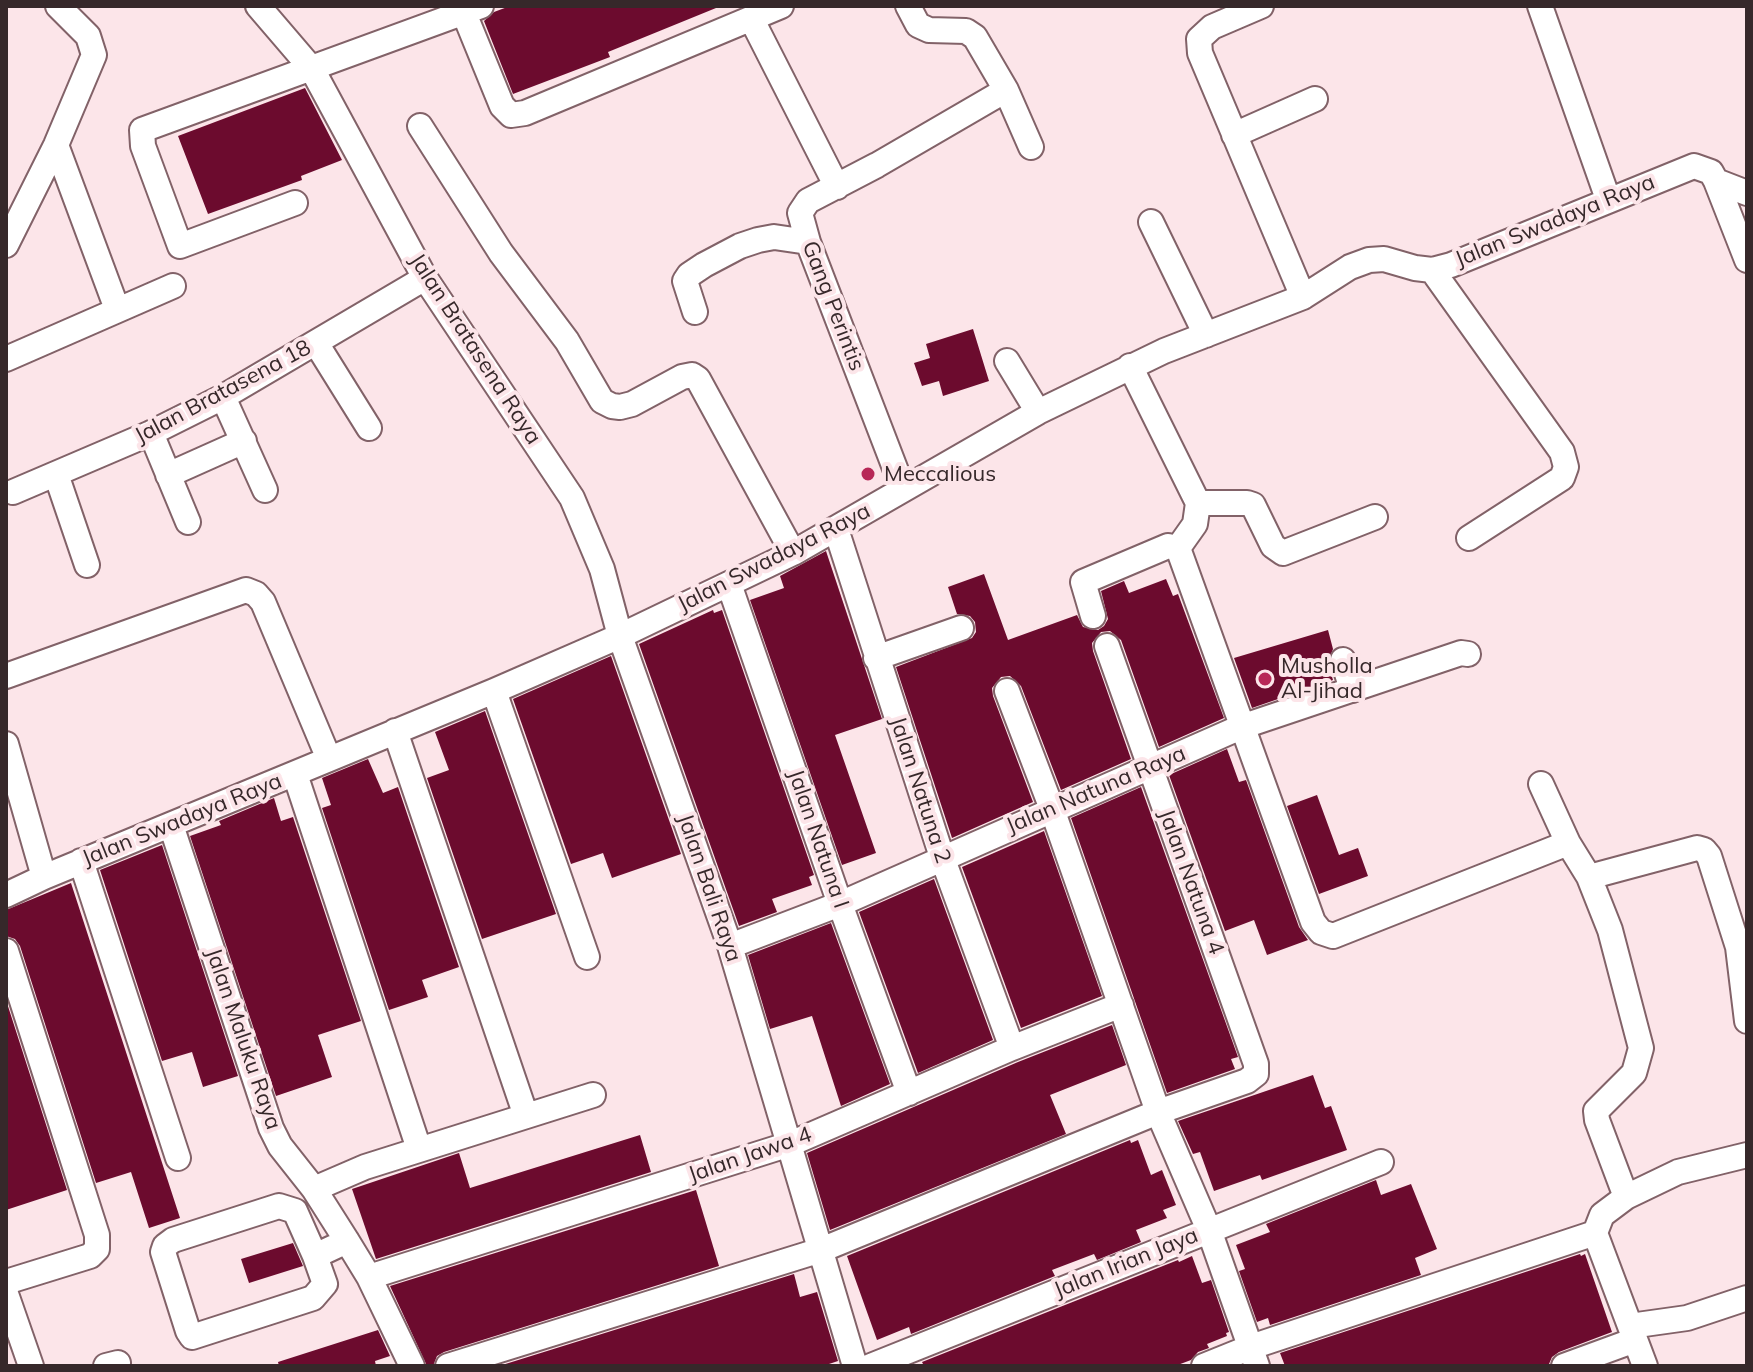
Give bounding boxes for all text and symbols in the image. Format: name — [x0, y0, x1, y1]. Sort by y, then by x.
street label: Jalan Swadaya Raya — [1451, 169, 1659, 273]
street label: Gang Perintis — [796, 237, 870, 375]
street label: Jalan Bratasena Raya — [403, 249, 547, 449]
street label: Jalan Bratasena 18 — [130, 334, 316, 450]
place label: Meccalious — [884, 461, 996, 487]
marker: Meccalious — [859, 465, 877, 483]
street label: Jalan Swadaya Raya — [673, 498, 875, 618]
place label: Musholla Al-Jihad — [1281, 653, 1373, 704]
marker: Musholla Al-Jihad — [1256, 670, 1274, 688]
street label: Jalan Natuna 2 — [884, 713, 956, 867]
street label: Jalan Natuna Raya — [1002, 740, 1190, 840]
street label: Jalan Natuna I — [782, 766, 854, 912]
street label: Jalan Swadaya Raya — [78, 768, 286, 872]
street label: Jalan Natuna 4 — [1153, 806, 1229, 958]
street label: Jalan Bali Raya — [671, 811, 747, 965]
street label: Jalan Maluku Raya — [200, 945, 286, 1133]
street label: Jalan Jawa 4 — [685, 1122, 815, 1188]
street label: Jalan Irian Jaya — [1050, 1222, 1202, 1304]

